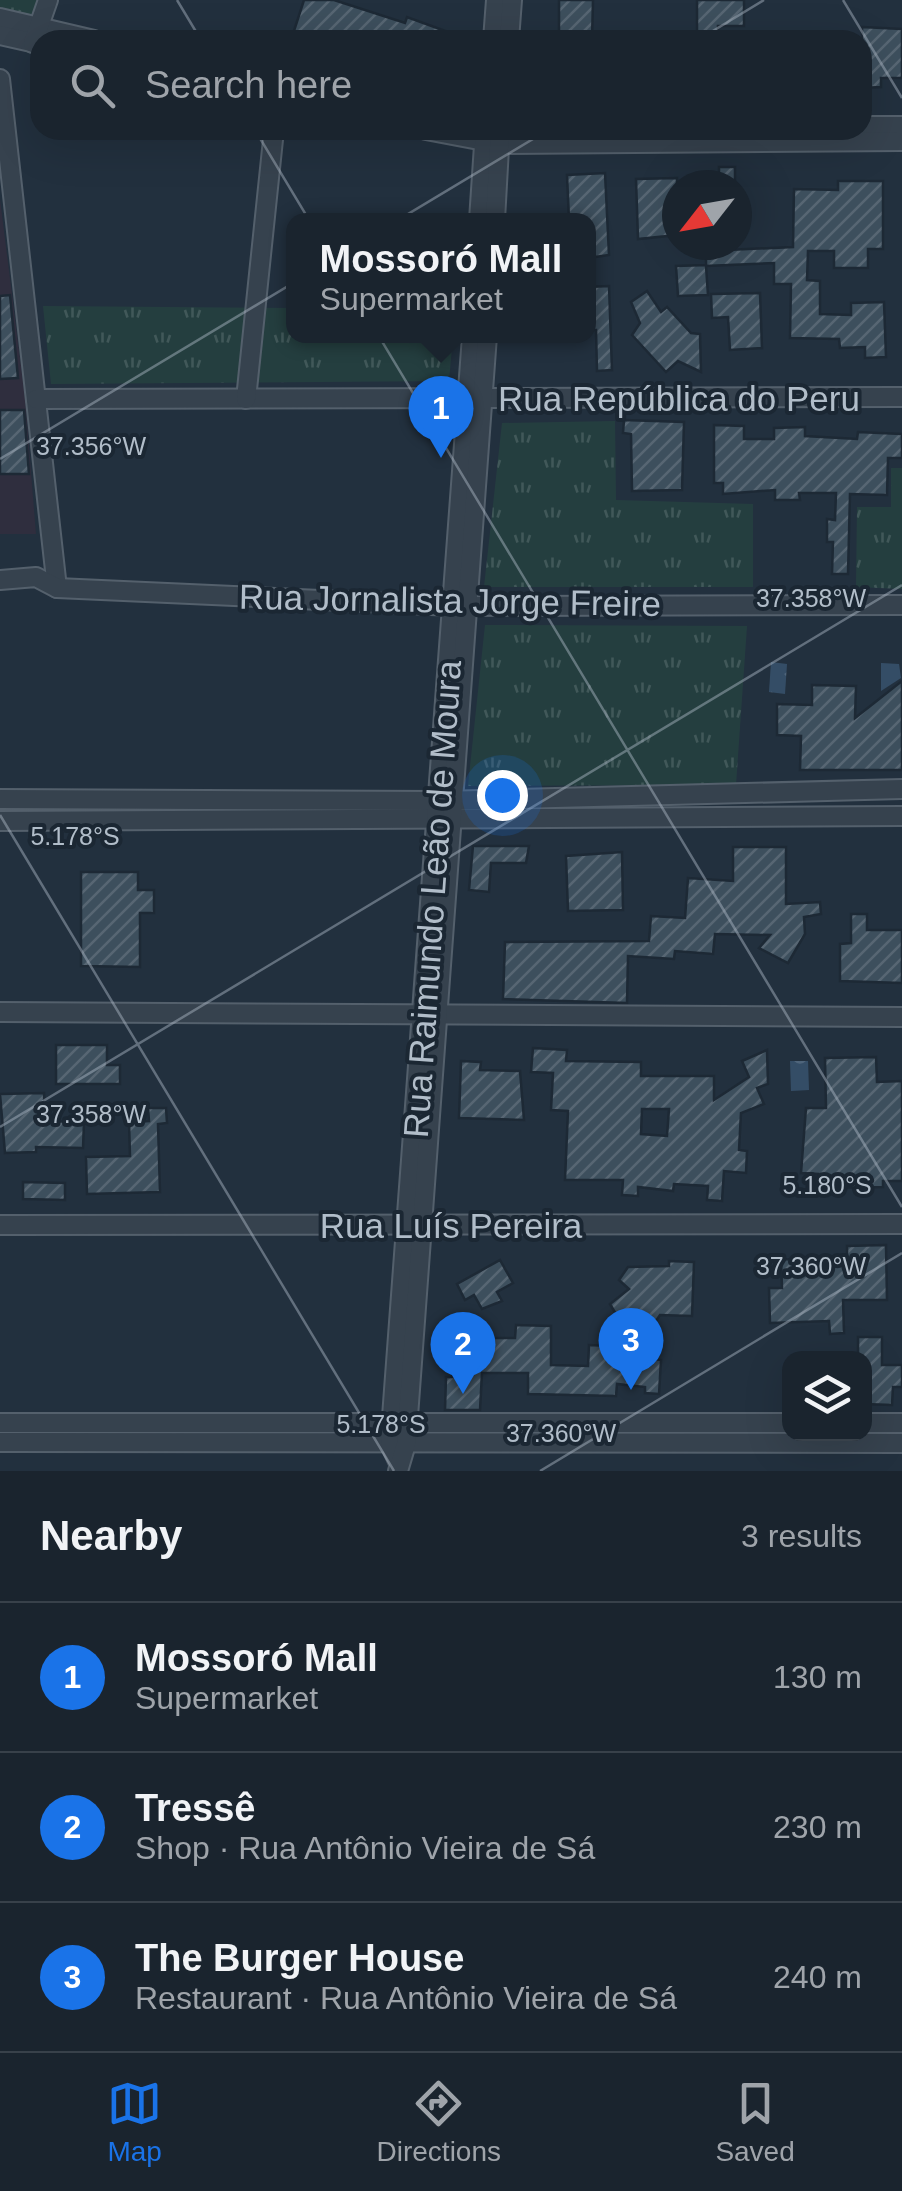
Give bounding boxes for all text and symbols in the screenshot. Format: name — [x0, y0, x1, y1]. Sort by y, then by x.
search box — [30, 30, 872, 140]
icon: search — [65, 58, 120, 113]
text: Search here — [145, 64, 352, 106]
north arrow — [662, 170, 752, 260]
popup — [286, 213, 596, 343]
text: Mossoró Mall — [320, 238, 562, 280]
text: Supermarket — [320, 281, 503, 317]
pin: 1 — [408, 376, 474, 458]
street label: Rua República do Peru — [498, 379, 860, 418]
text: 37.356°W — [36, 432, 146, 460]
street label: Rua Jornalista Jorge Freire — [239, 577, 661, 623]
text: 37.358°W — [756, 584, 866, 612]
street label: Rua Raimundo Leão de Moura — [396, 658, 468, 1139]
your location — [477, 770, 528, 821]
text: 5.178°S — [30, 822, 120, 850]
text: 37.358°W — [36, 1100, 146, 1128]
text: 5.180°S — [782, 1171, 872, 1199]
street label: Rua Luís Pereira — [320, 1206, 583, 1245]
text: 37.360°W — [756, 1252, 866, 1280]
pin: 3 — [598, 1308, 664, 1390]
pin: 2 — [430, 1312, 496, 1394]
map controls — [782, 1351, 872, 1441]
button: layers — [782, 1351, 872, 1441]
text: 5.178°S — [336, 1410, 426, 1438]
text: 37.360°W — [506, 1419, 616, 1447]
text: Nearby — [40, 1512, 182, 1559]
text: 3 results — [741, 1518, 862, 1554]
text: Mossoró Mall — [135, 1637, 378, 1679]
text: 1 — [64, 1659, 81, 1695]
text: 130 m — [773, 1659, 862, 1695]
text: Supermarket — [135, 1680, 318, 1716]
text: Tressê — [135, 1787, 255, 1829]
text: 2 — [64, 1809, 81, 1845]
text: 230 m — [773, 1809, 862, 1845]
text: Shop · Rua Antônio Vieira de Sá — [135, 1830, 595, 1866]
text: The Burger House — [135, 1937, 464, 1979]
text: 3 — [64, 1959, 81, 1995]
text: 240 m — [773, 1959, 862, 1995]
text: Restaurant · Rua Antônio Vieira de Sá — [135, 1980, 677, 2016]
tab: Map — [107, 2076, 162, 2168]
tab: Directions — [377, 2076, 501, 2168]
tab: Saved — [715, 2076, 795, 2168]

